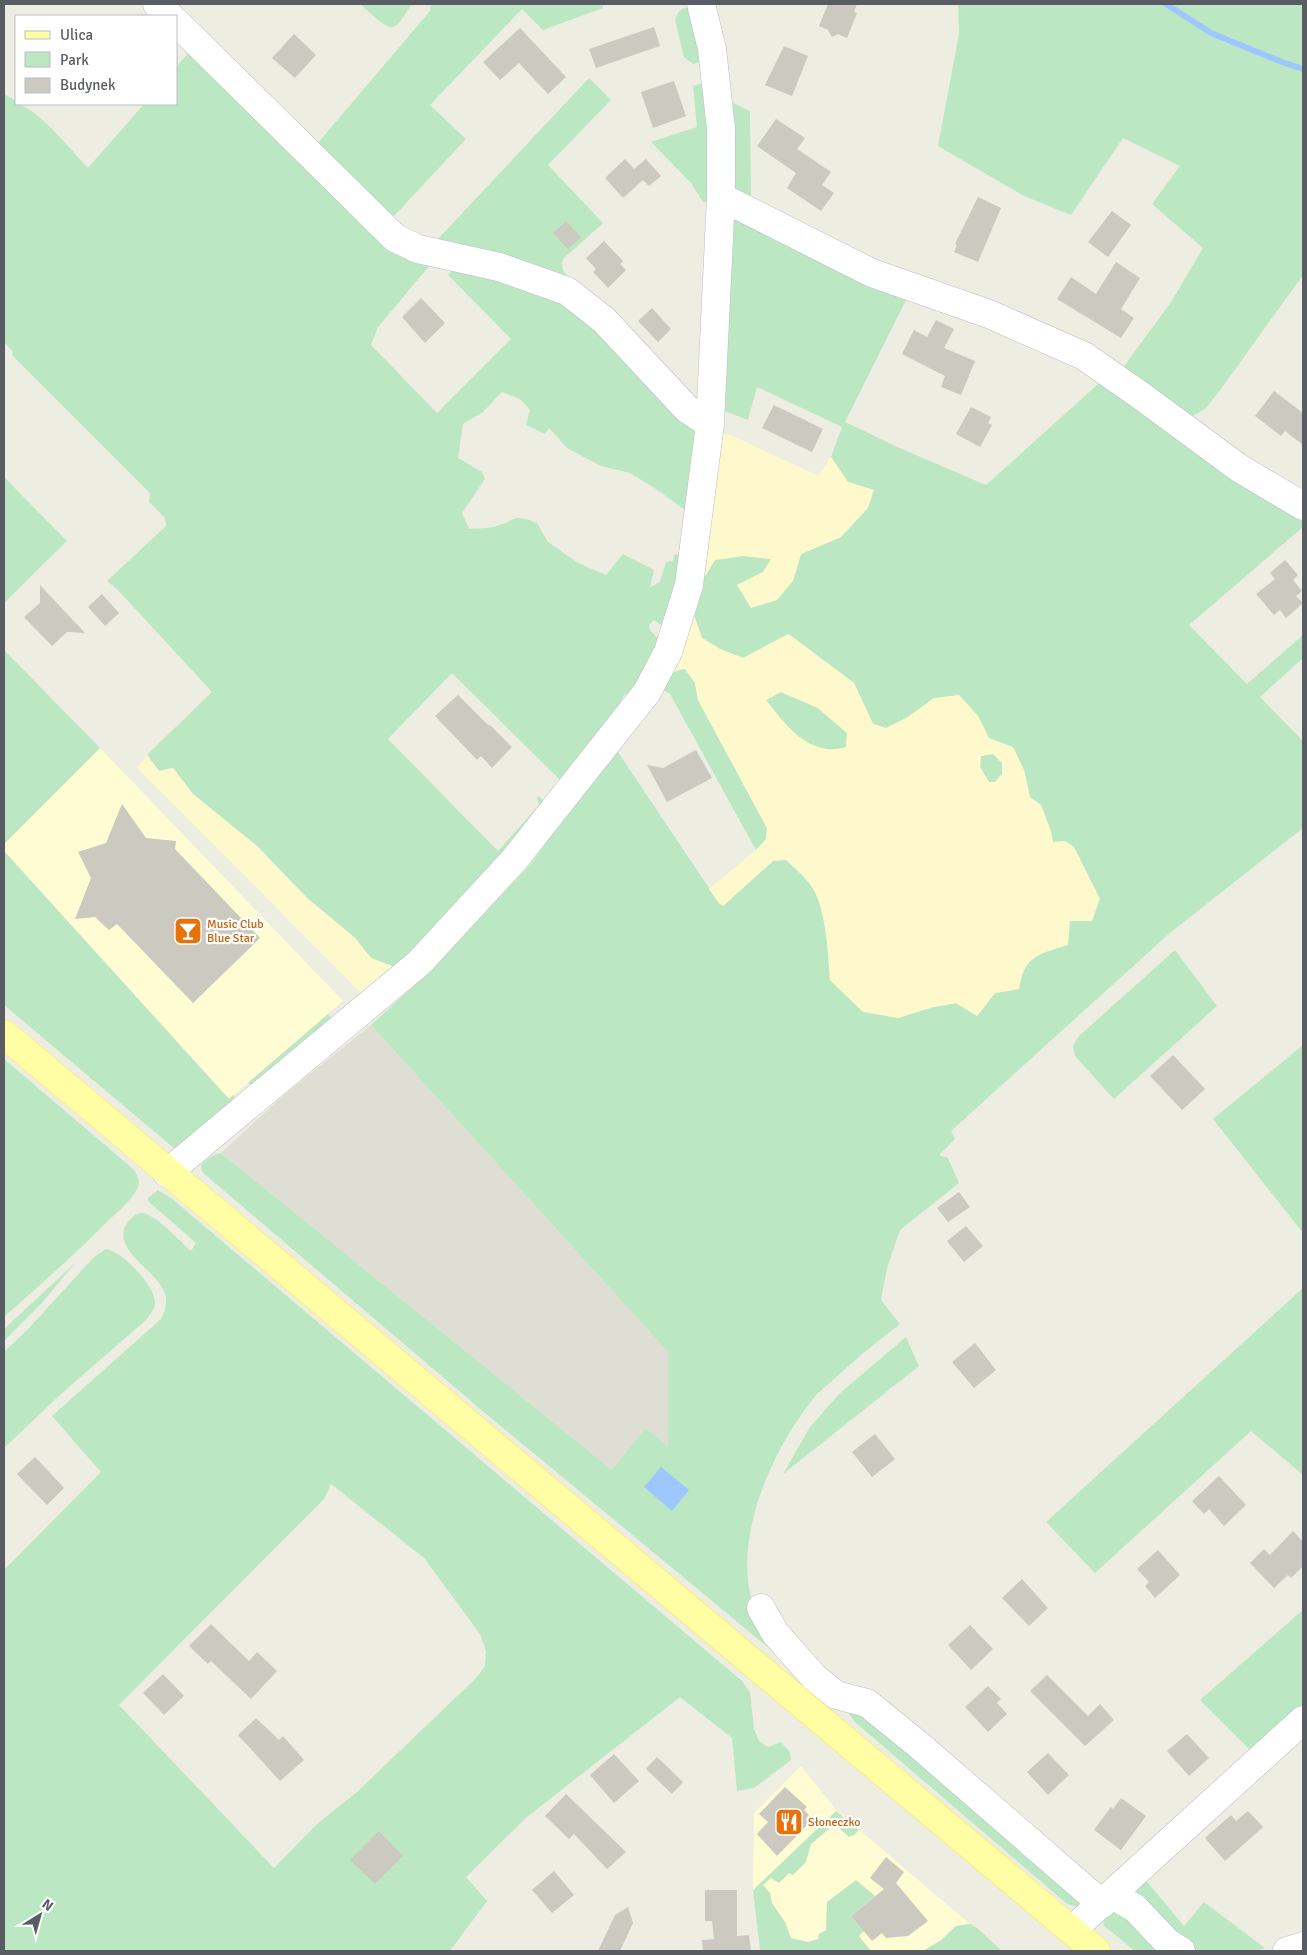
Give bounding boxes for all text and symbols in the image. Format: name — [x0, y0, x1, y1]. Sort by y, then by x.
legend — [15, 15, 178, 105]
text: Ulica — [60, 26, 93, 44]
text: Park — [60, 51, 89, 69]
text: Budynek — [60, 76, 116, 94]
bar icon: Music Club Blue Star — [173, 916, 203, 946]
place label: Music Club Blue Star — [207, 917, 264, 946]
restaurant icon: Słoneczko — [774, 1807, 804, 1837]
place label: Słoneczko — [808, 1815, 861, 1830]
north arrow — [15, 1890, 65, 1940]
text: N — [39, 1895, 57, 1915]

